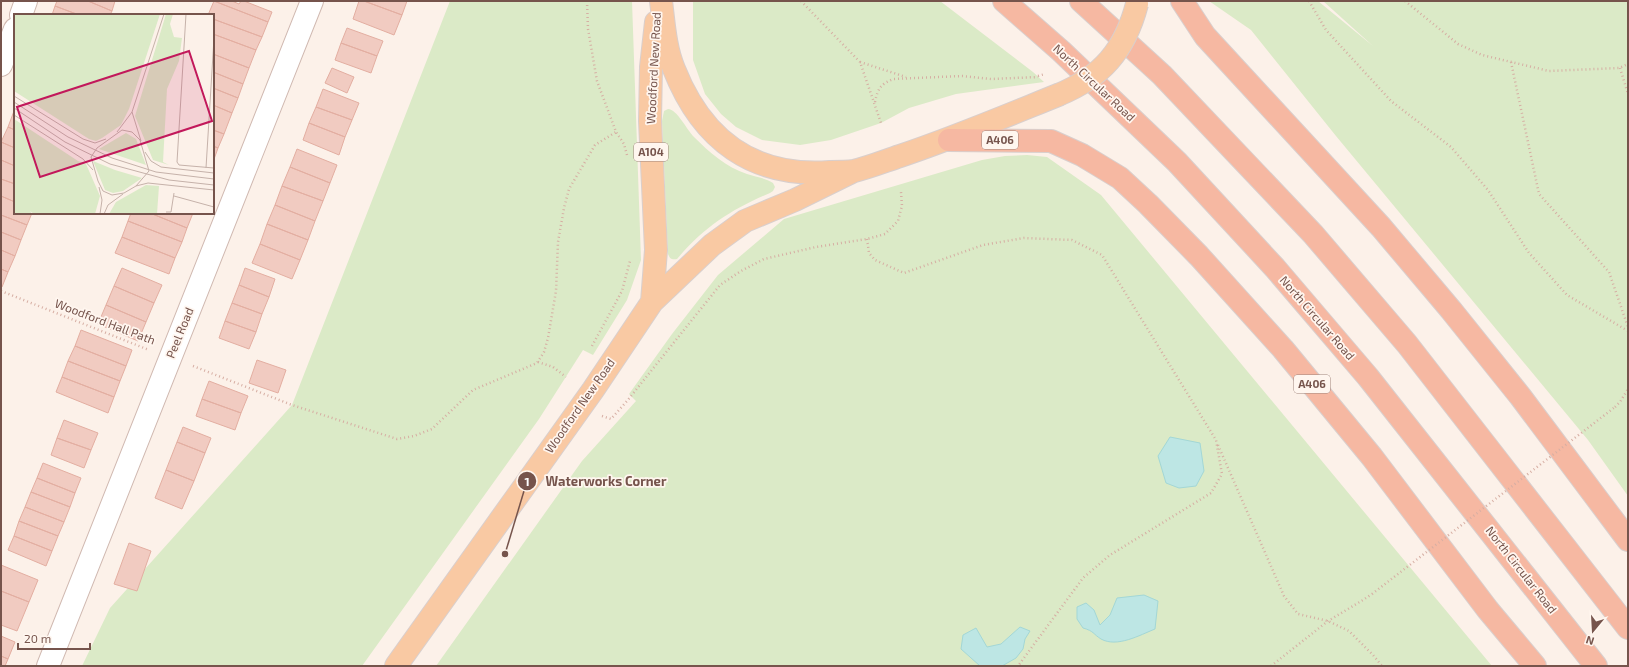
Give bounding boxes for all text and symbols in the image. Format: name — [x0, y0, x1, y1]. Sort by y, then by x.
street label: Woodford New Road — [643, 12, 663, 124]
inset map — [14, 14, 214, 214]
street label: North Circular Road — [1051, 41, 1138, 124]
road number: A406 — [982, 131, 1018, 149]
road number: A104 — [634, 143, 668, 161]
street label: North Circular Road — [1278, 273, 1358, 362]
street label: Woodford Hall Path — [53, 295, 158, 347]
street label: Peel Road — [163, 305, 196, 360]
street label: Woodford New Road — [541, 356, 617, 455]
road number: A406 — [1294, 375, 1330, 393]
callout: Waterworks Corner — [517, 469, 674, 494]
text: Waterworks Corner — [546, 473, 667, 489]
text: 1 — [524, 474, 530, 488]
street label: North Circular Road — [1483, 523, 1560, 616]
north arrow — [1573, 611, 1613, 651]
scale bar — [18, 625, 90, 651]
text: 20 m — [24, 631, 51, 645]
text: N — [1584, 634, 1596, 648]

